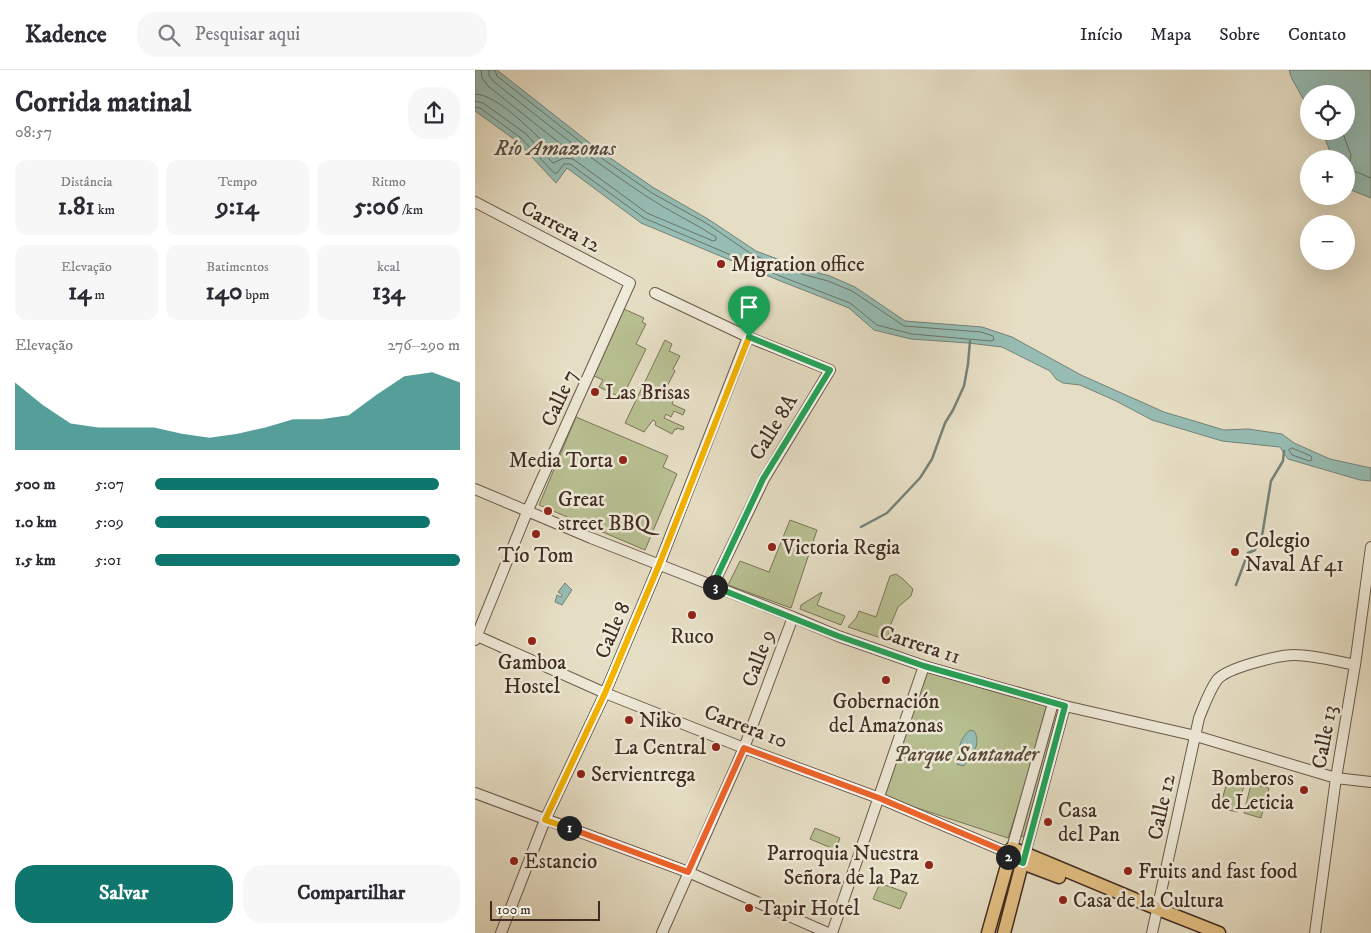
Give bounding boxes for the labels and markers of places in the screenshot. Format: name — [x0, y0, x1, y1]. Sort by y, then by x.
place label: Migration office — [731, 252, 865, 278]
marker: Migration office — [715, 258, 727, 270]
pin — [728, 286, 770, 337]
place label: Las Brisas — [605, 380, 690, 406]
marker: Las Brisas — [589, 386, 601, 398]
place label: Media Torta — [509, 448, 613, 474]
marker: Media Torta — [617, 454, 629, 466]
place label: Great street BBQ — [558, 487, 660, 537]
marker: Great street BBQ — [542, 505, 554, 517]
marker: Tío Tom — [530, 528, 542, 540]
place label: Colegio Naval Af 41 — [1245, 528, 1344, 578]
place label: Victoria Regia — [781, 535, 900, 561]
marker: Victoria Regia — [766, 541, 778, 553]
place label: Tío Tom — [498, 543, 574, 569]
marker: Colegio Naval Af 41 — [1229, 546, 1241, 558]
pin: 3 — [703, 574, 727, 600]
marker: Ruco — [686, 609, 698, 621]
place label: Ruco — [670, 624, 714, 650]
marker: Gamboa Hostel — [526, 635, 538, 647]
place label: Gamboa Hostel — [498, 650, 566, 700]
marker: Gobernación del Amazonas — [880, 674, 892, 686]
place label: Gobernación del Amazonas — [829, 689, 943, 739]
place label: Niko — [639, 708, 682, 734]
marker: Niko — [623, 714, 635, 726]
place label: La Central — [614, 735, 707, 761]
marker: La Central — [710, 741, 722, 753]
place label: Servientrega — [591, 762, 695, 788]
place label: Bomberos de Leticia — [1211, 766, 1294, 816]
marker: Servientrega — [575, 768, 587, 780]
marker: Bomberos de Leticia — [1298, 784, 1310, 796]
place label: Casa del Pan — [1058, 798, 1120, 848]
pin: 1 — [557, 816, 581, 840]
marker: Casa del Pan — [1042, 816, 1054, 828]
place label: Parroquia Nuestra Señora de la Paz — [767, 841, 919, 891]
pin: 2 — [995, 844, 1021, 870]
place label: Estancio — [524, 849, 597, 875]
marker: Estancio — [508, 855, 520, 867]
marker: Parroquia Nuestra Señora de la Paz — [923, 859, 935, 871]
place label: Fruits and fast food — [1138, 859, 1298, 885]
marker: Fruits and fast food — [1122, 865, 1134, 877]
place label: Casa de la Cultura — [1073, 888, 1224, 914]
marker: Casa de la Cultura — [1057, 894, 1069, 906]
place label: Tapir Hotel — [759, 896, 860, 922]
marker: Tapir Hotel — [743, 902, 755, 914]

